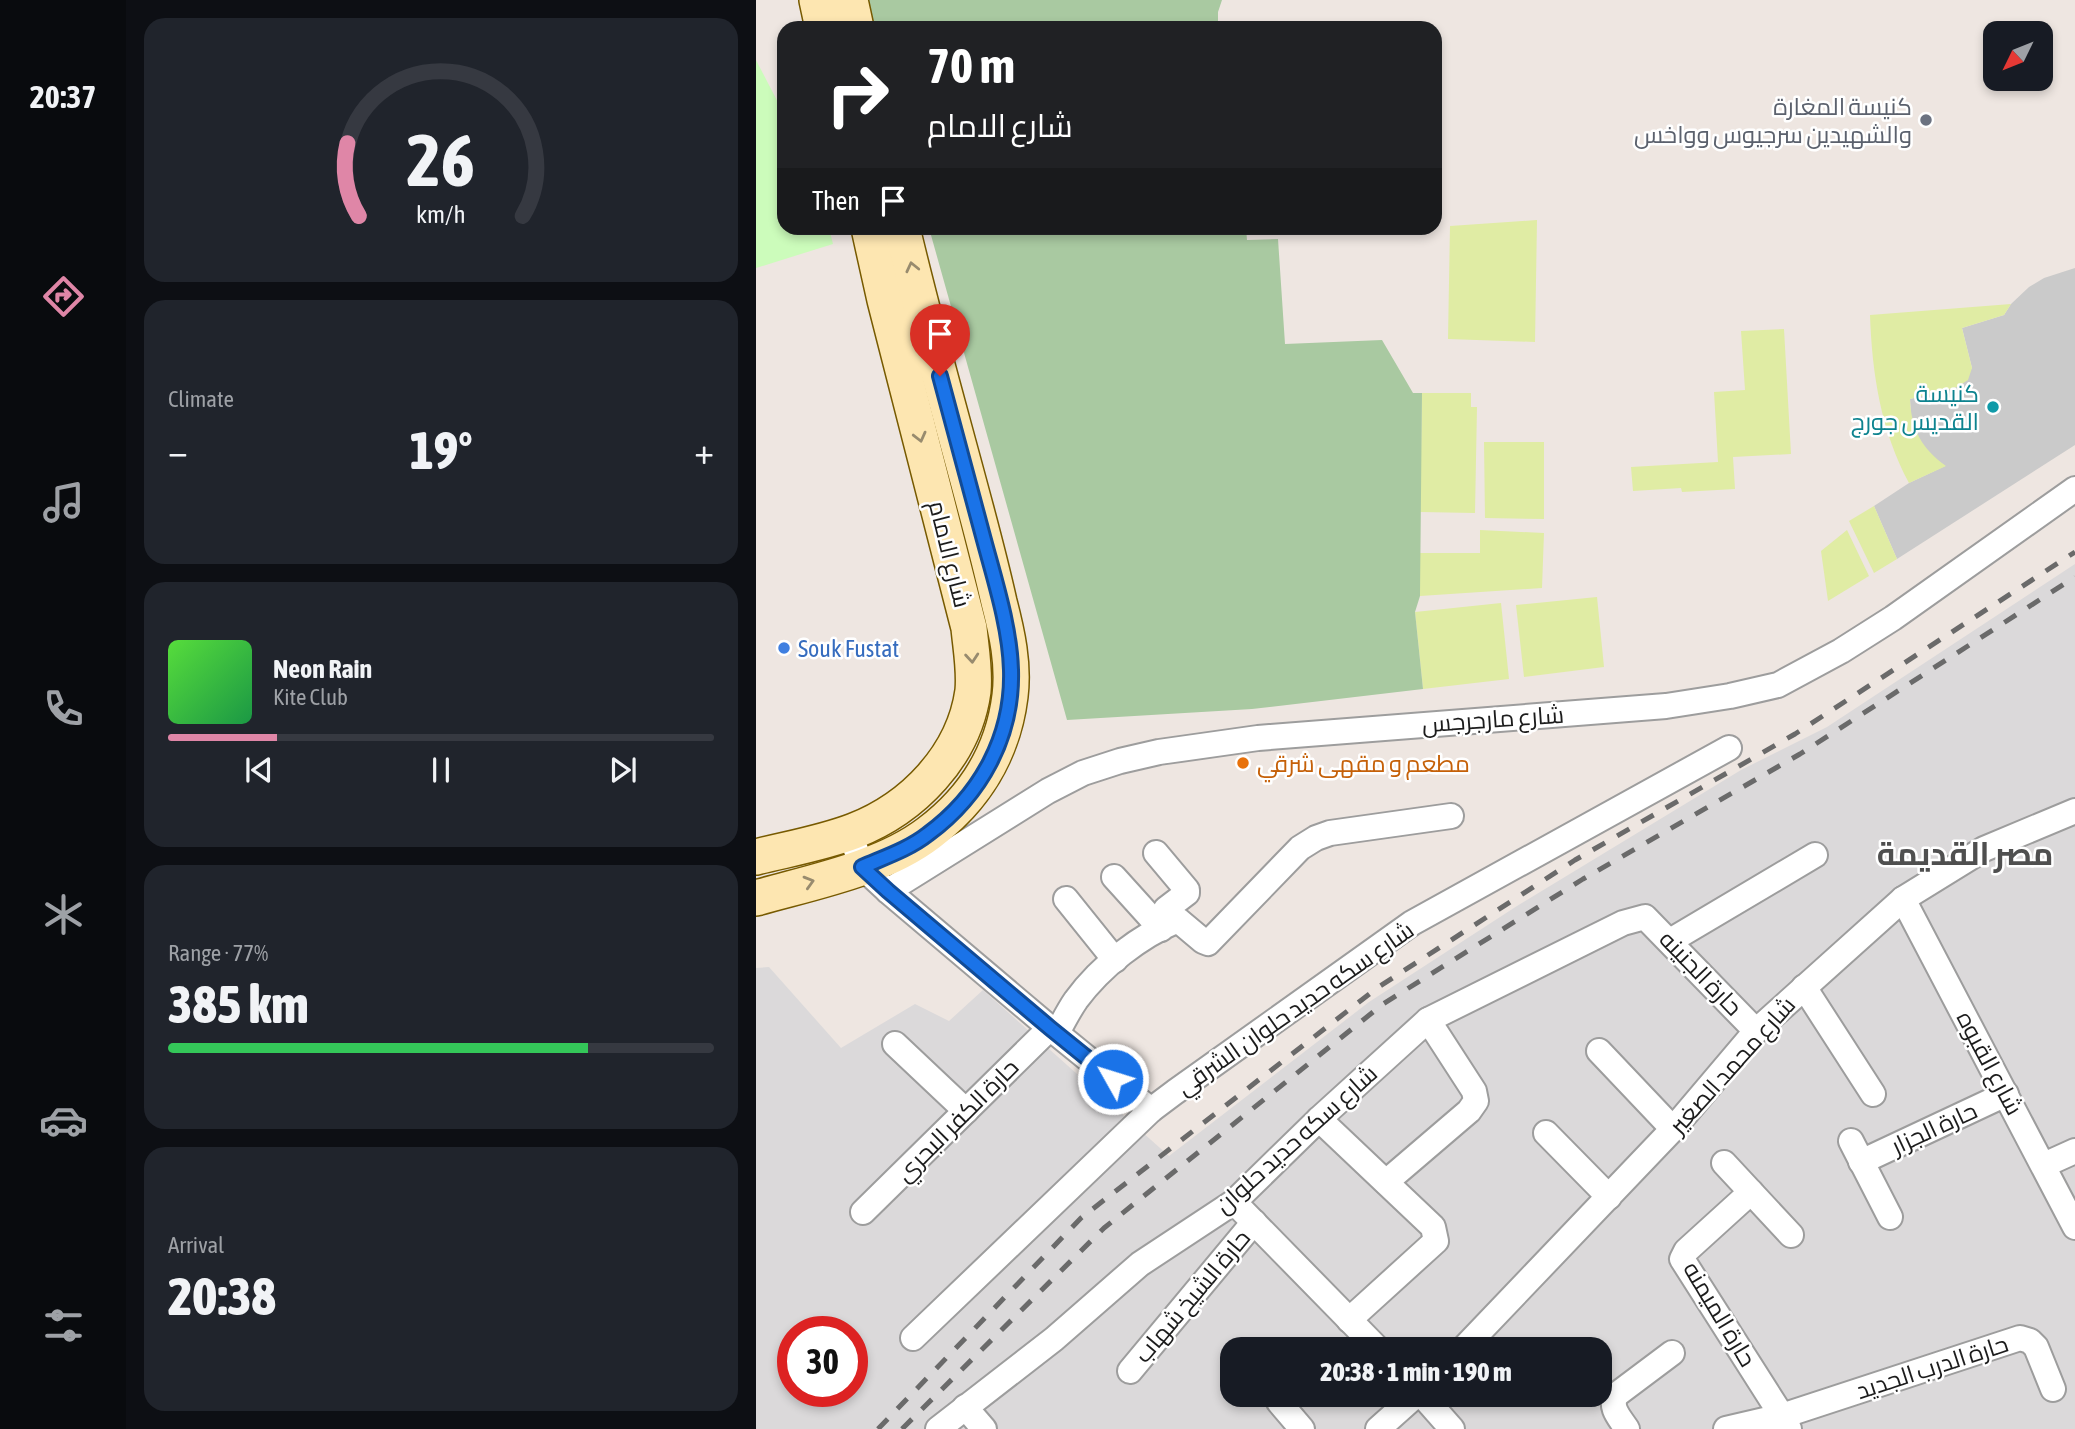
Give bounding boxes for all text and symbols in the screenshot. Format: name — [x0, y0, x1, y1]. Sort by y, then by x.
north arrow — [1983, 21, 2053, 91]
map controls — [1983, 21, 2053, 91]
text: 70 m — [927, 37, 1015, 93]
icon: right — [812, 49, 903, 140]
text: 20:37 — [30, 78, 96, 115]
place label: كنيسة المغارة والشهيدين سرجيوس وواخس — [1634, 93, 1912, 149]
text: شارع الامام — [927, 107, 1073, 144]
marker: كنيسة المغارة والشهيدين سرجيوس وواخس — [1918, 112, 1934, 128]
text: 26 — [407, 118, 475, 201]
icon: arrive — [874, 182, 912, 220]
text: Then — [812, 186, 860, 216]
text: km/h — [416, 200, 466, 228]
one-way arrow — [905, 261, 920, 273]
icon: directions — [39, 272, 88, 321]
pin — [910, 304, 970, 376]
icon: arrive — [921, 315, 959, 353]
place label: كنيسة القديس جورج — [1851, 380, 1979, 438]
text: Climate — [168, 386, 234, 412]
marker: كنيسة القديس جورج — [1985, 399, 2001, 415]
text: 19° — [409, 420, 473, 480]
text: − — [168, 429, 188, 472]
text: + — [694, 429, 714, 472]
one-way arrow — [912, 430, 926, 442]
icon: music — [39, 478, 88, 527]
street label: شارع الامام — [921, 498, 976, 611]
place label: Souk Fustat — [798, 635, 899, 662]
marker: Souk Fustat — [776, 640, 792, 656]
one-way arrow — [964, 653, 979, 664]
text: Neon Rain — [273, 654, 372, 684]
icon: phone — [39, 684, 88, 733]
text: Kite Club — [273, 684, 348, 710]
street label: شارع مارجرجس — [1421, 701, 1565, 740]
place label: مطعم و مقهى شرقي — [1257, 750, 1470, 783]
icon: previous — [240, 751, 278, 789]
icon: pause — [422, 751, 460, 789]
icon: next — [604, 751, 642, 789]
marker: مطعم و مقهى شرقي — [1235, 755, 1251, 771]
district label: مصر القديمة — [1877, 835, 2053, 873]
one-way arrow — [803, 876, 815, 891]
icon: climate — [39, 890, 88, 939]
street label: شارع سكه حديد حلوان الشرقي — [1171, 916, 1422, 1105]
street label: حارة الجنينه — [1654, 925, 1748, 1021]
text: Range · 77% — [168, 940, 268, 966]
text: 385 km — [168, 974, 309, 1034]
street label: شارع محمد الصغير — [1662, 991, 1803, 1143]
street label: شارع القبوه — [1949, 1007, 2028, 1121]
position arrow — [1076, 1042, 1150, 1116]
street label: حارة الكفر البحري — [890, 1053, 1027, 1190]
street label: شارع سكه حديد حلوان — [1210, 1059, 1384, 1221]
icon: car — [39, 1096, 88, 1145]
street label: حارة الجزار — [1885, 1096, 1981, 1160]
street label: حارة الشيخ شهاب — [1129, 1224, 1258, 1370]
text: Arrival — [168, 1232, 224, 1258]
street label: حارة الميمنه — [1678, 1257, 1762, 1371]
text: 20:38 — [168, 1266, 276, 1326]
icon: filters — [39, 1301, 88, 1350]
speed limit sign: 30 — [777, 1316, 868, 1407]
street label: حارة الدرب الجديد — [1853, 1330, 2011, 1404]
text: 20:38 · 1 min · 190 m — [1320, 1357, 1512, 1387]

